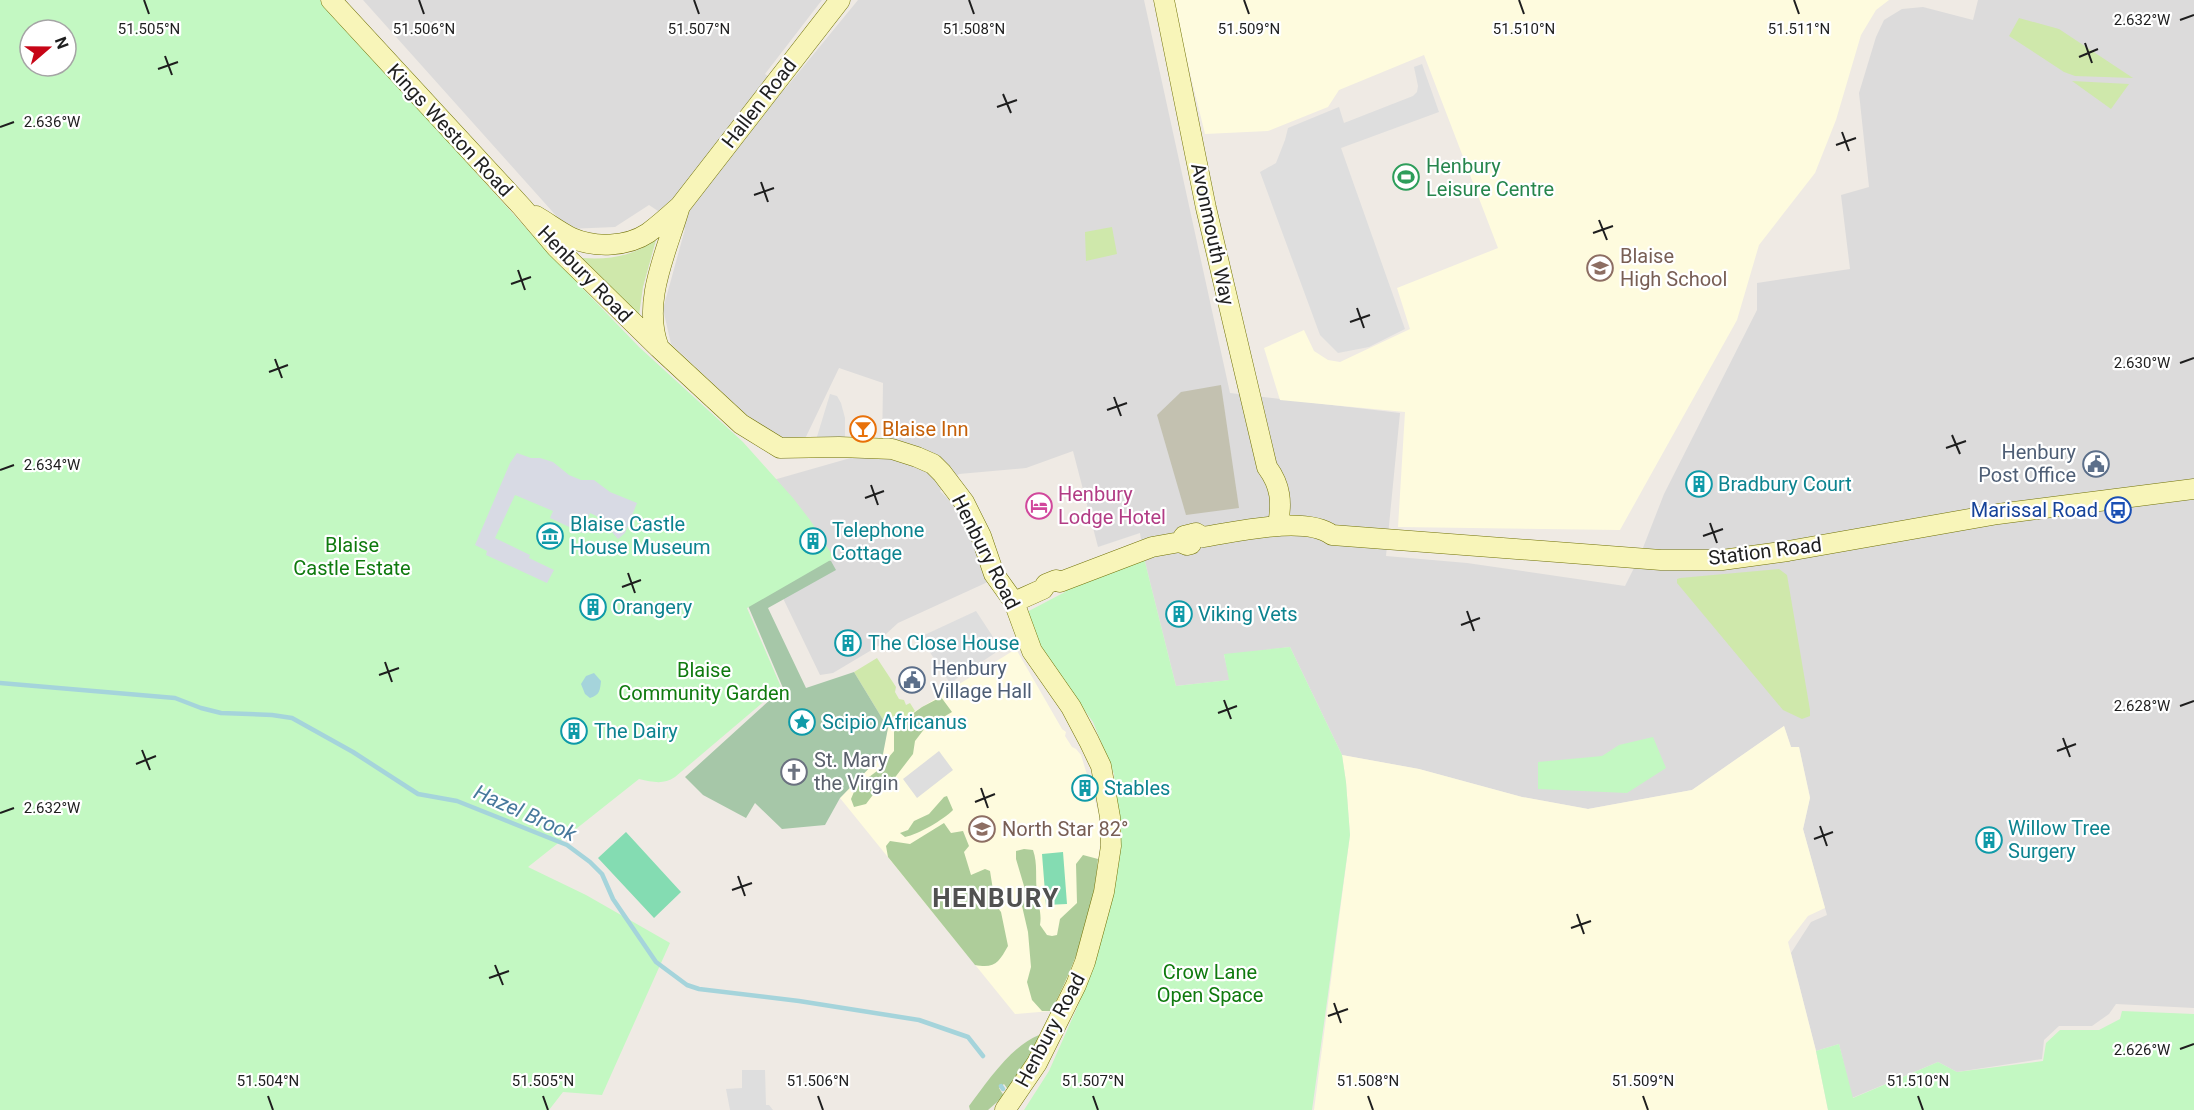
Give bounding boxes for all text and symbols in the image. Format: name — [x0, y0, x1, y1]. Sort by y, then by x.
text: 2.632°W — [2114, 11, 2170, 29]
north arrow — [18, 18, 78, 78]
text: 51.505°N — [118, 20, 180, 38]
text: 51.506°N — [393, 20, 455, 38]
text: 51.507°N — [668, 20, 730, 38]
text: 51.508°N — [943, 20, 1005, 38]
text: 51.509°N — [1218, 20, 1280, 38]
text: 51.510°N — [1493, 20, 1555, 38]
text: 51.511°N — [1768, 20, 1830, 38]
text: N — [51, 34, 72, 52]
street label: Hallen Road — [716, 53, 802, 153]
street label: Kings Weston Road — [382, 59, 518, 201]
text: 2.636°W — [24, 113, 80, 131]
place label: Henbury Leisure Centre — [1426, 154, 1554, 201]
street label: Avonmouth Way — [1186, 161, 1240, 308]
sports icon: Henbury Leisure Centre — [1391, 162, 1421, 192]
street label: Henbury Road — [533, 221, 637, 327]
place label: Blaise High School — [1620, 244, 1727, 291]
school or university icon: Blaise High School — [1585, 253, 1615, 283]
text: 2.630°W — [2114, 354, 2170, 372]
bar icon: Blaise Inn — [848, 414, 878, 444]
place label: Blaise Inn — [882, 417, 968, 441]
place label: Henbury Post Office — [1978, 440, 2077, 487]
public building icon: Henbury Post Office — [2081, 449, 2111, 479]
text: 2.634°W — [24, 456, 80, 474]
building icon: Bradbury Court — [1684, 469, 1714, 499]
place label: Bradbury Court — [1718, 472, 1852, 496]
place label: Henbury Lodge Hotel — [1058, 482, 1166, 529]
street label: Henbury Road — [947, 491, 1025, 613]
hotel icon: Henbury Lodge Hotel — [1024, 491, 1054, 521]
bus stop icon: Marissal Road — [2103, 495, 2133, 525]
place label: Marissal Road — [1971, 498, 2098, 522]
place label: Blaise Castle House Museum — [570, 512, 711, 559]
place label: Telephone Cottage — [832, 518, 924, 565]
museum icon: Blaise Castle House Museum — [535, 521, 565, 551]
building icon: Telephone Cottage — [798, 526, 828, 556]
street label: Station Road — [1707, 532, 1823, 570]
park label: Blaise Castle Estate — [293, 533, 411, 580]
building icon: Orangery — [578, 592, 608, 622]
place label: Orangery — [612, 595, 693, 619]
building icon: Viking Vets — [1164, 599, 1194, 629]
place label: Viking Vets — [1198, 602, 1298, 626]
building icon: The Close House — [833, 628, 863, 658]
place label: The Close House — [868, 631, 1019, 655]
place label: Henbury Village Hall — [932, 656, 1032, 703]
park label: Blaise Community Garden — [618, 658, 790, 705]
public building icon: Henbury Village Hall — [897, 665, 927, 695]
text: 2.628°W — [2114, 697, 2170, 715]
place icon: Scipio Africanus — [787, 707, 817, 737]
place label: Scipio Africanus — [822, 710, 967, 734]
building icon: The Dairy — [559, 716, 589, 746]
place label: The Dairy — [594, 719, 678, 743]
place label: St. Mary the Virgin — [814, 748, 898, 795]
church icon: St. Mary the Virgin — [779, 757, 809, 787]
building icon: Stables — [1070, 773, 1100, 803]
place label: Stables — [1104, 776, 1170, 800]
water label: Hazel Brook — [470, 780, 580, 846]
text: 2.632°W — [24, 799, 80, 817]
school or university icon: North Star 82° — [967, 814, 997, 844]
place label: Willow Tree Surgery — [2008, 816, 2110, 863]
place label: North Star 82° — [1002, 817, 1128, 841]
building icon: Willow Tree Surgery — [1974, 825, 2004, 855]
district label: HENBURY — [932, 883, 1060, 913]
park label: Crow Lane Open Space — [1157, 960, 1263, 1007]
street label: Henbury Road — [1010, 969, 1090, 1091]
text: 2.626°W — [2114, 1041, 2170, 1059]
text: 51.504°N — [237, 1072, 299, 1090]
text: 51.505°N — [512, 1072, 574, 1090]
text: 51.506°N — [787, 1072, 849, 1090]
text: 51.507°N — [1062, 1072, 1124, 1090]
text: 51.508°N — [1337, 1072, 1399, 1090]
text: 51.509°N — [1612, 1072, 1674, 1090]
text: 51.510°N — [1887, 1072, 1949, 1090]

